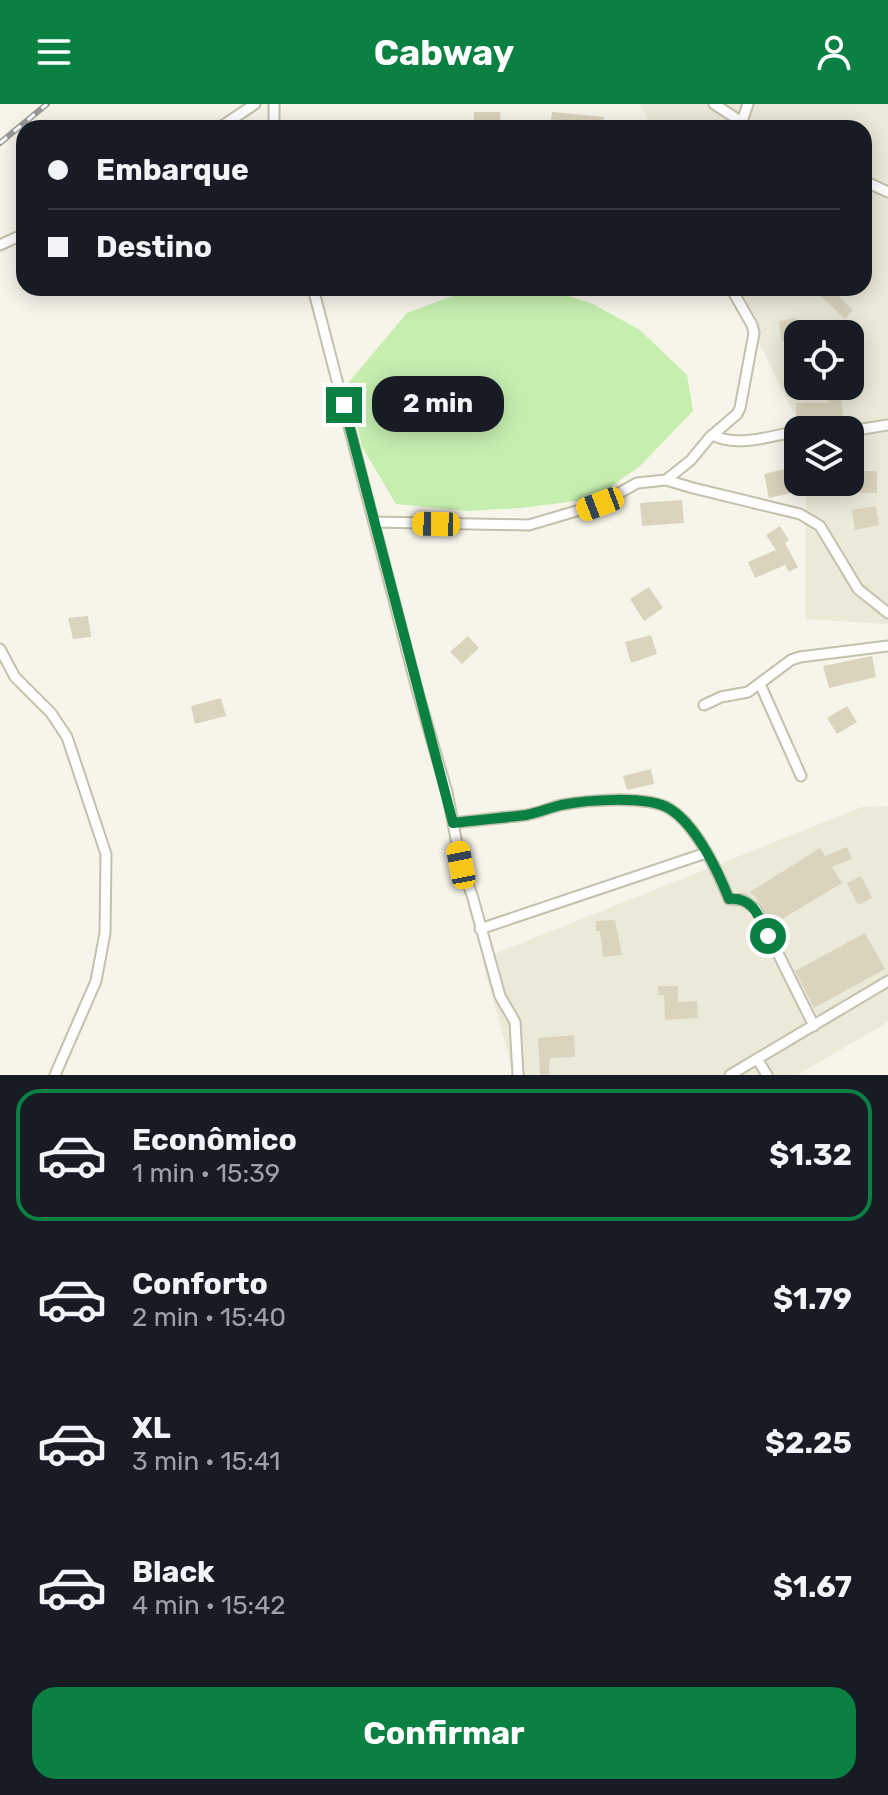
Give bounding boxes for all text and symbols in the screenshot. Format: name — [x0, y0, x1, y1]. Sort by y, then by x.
icon: menu — [32, 30, 76, 74]
icon: person — [812, 30, 856, 74]
text: Cabway — [374, 31, 514, 74]
text: Embarque — [96, 152, 249, 188]
text: Destino — [96, 229, 212, 265]
map controls — [784, 320, 864, 496]
button: locate — [784, 320, 864, 400]
callout: 2 min — [372, 377, 504, 433]
route end — [326, 387, 362, 423]
text: 2 min — [403, 388, 473, 419]
button: layers — [784, 416, 864, 496]
car — [573, 484, 627, 524]
car — [412, 512, 460, 536]
car — [445, 839, 477, 891]
route start — [750, 918, 786, 954]
icon: car — [36, 1119, 108, 1191]
text: Econômico — [132, 1122, 297, 1158]
text: $1.32 — [769, 1137, 852, 1173]
text: 1 min · 15:39 — [132, 1158, 280, 1189]
icon: car — [36, 1263, 108, 1335]
text: Conforto — [132, 1266, 268, 1302]
text: $1.79 — [773, 1281, 852, 1317]
text: 2 min · 15:40 — [132, 1302, 286, 1333]
icon: car — [36, 1407, 108, 1479]
text: XL — [132, 1410, 171, 1446]
text: $2.25 — [765, 1425, 852, 1461]
text: 3 min · 15:41 — [132, 1446, 280, 1477]
icon: car — [36, 1551, 108, 1623]
text: Black — [132, 1554, 215, 1590]
text: $1.67 — [773, 1569, 852, 1605]
text: 4 min · 15:42 — [132, 1590, 286, 1621]
button: Confirmar — [32, 1687, 856, 1779]

